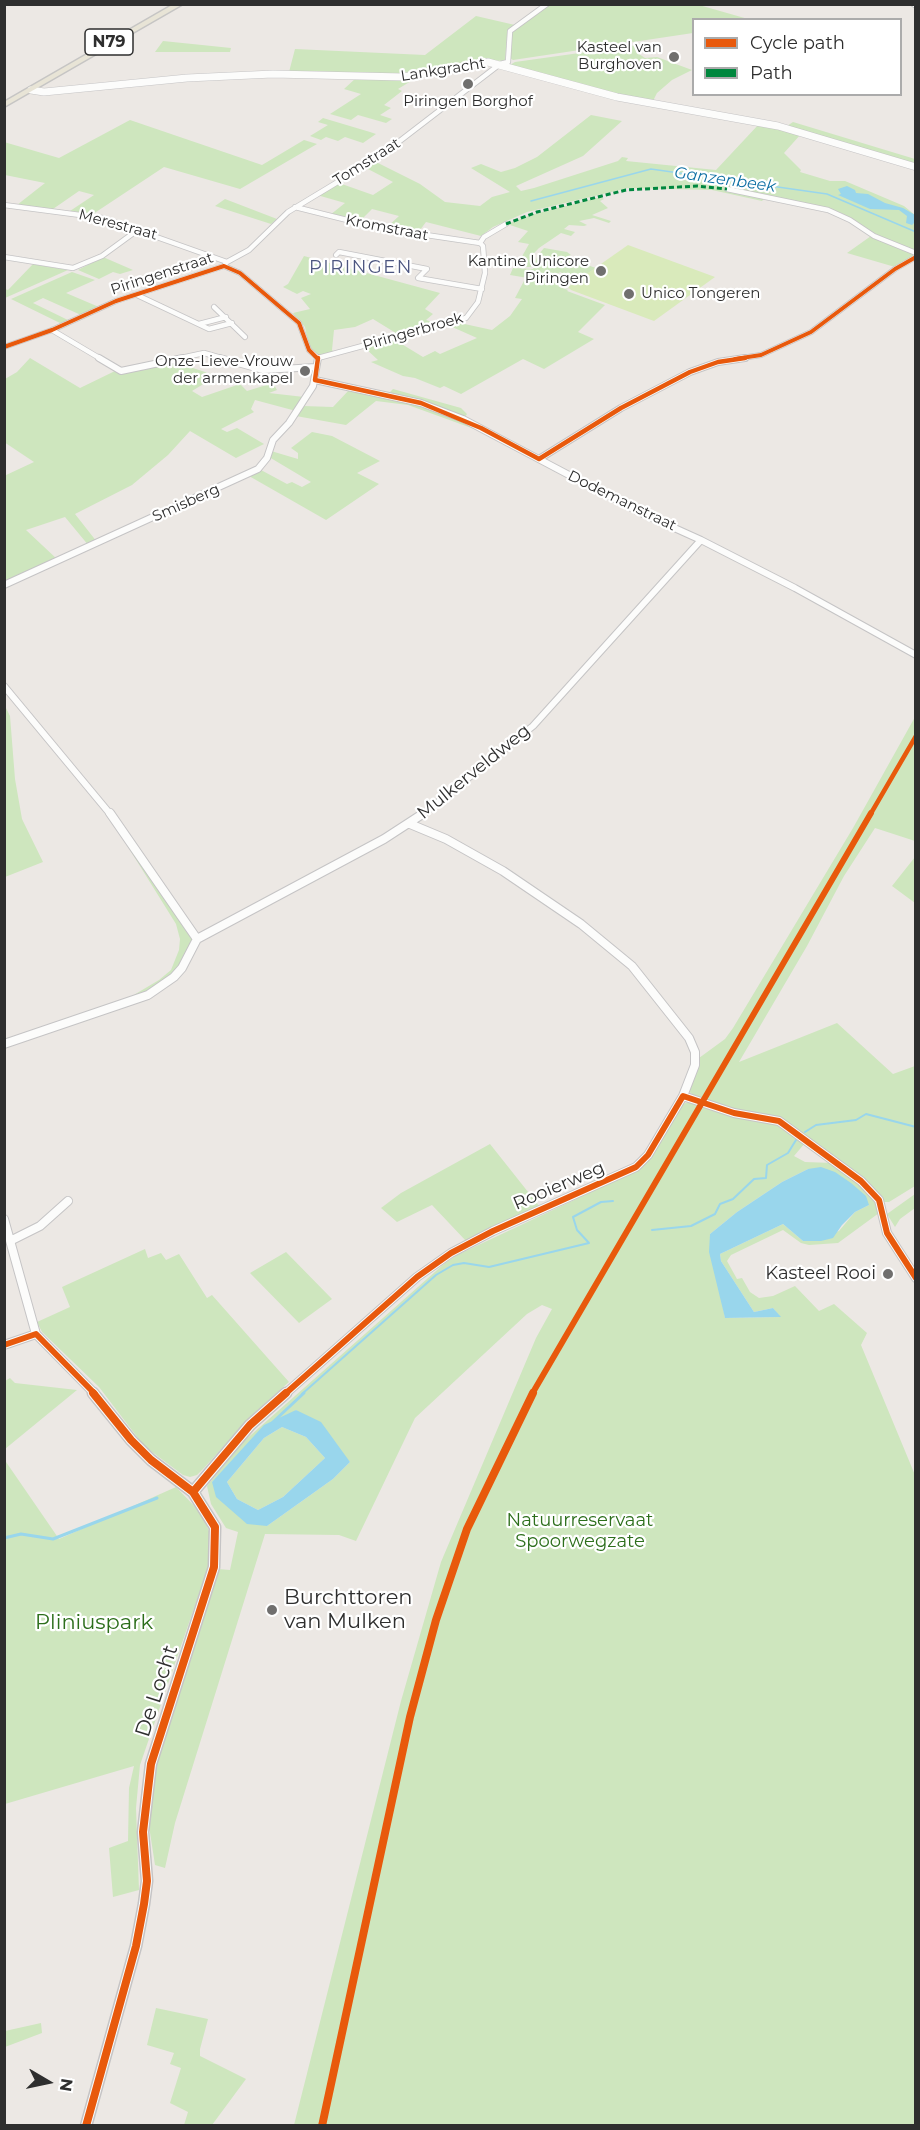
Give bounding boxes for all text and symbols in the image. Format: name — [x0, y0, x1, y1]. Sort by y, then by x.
legend — [692, 18, 902, 96]
road number: N79 — [85, 29, 133, 55]
text: Cycle path — [750, 32, 845, 54]
place label: Kasteel van Burghoven — [577, 39, 662, 74]
marker: Kasteel van Burghoven — [667, 50, 681, 64]
street label: Lankgracht — [399, 54, 487, 86]
text: Path — [750, 62, 793, 84]
marker: Piringen Borghof — [461, 77, 475, 91]
place label: Piringen Borghof — [403, 93, 533, 111]
street label: Tomstraat — [330, 134, 404, 190]
water label: Ganzenbeek — [673, 163, 777, 197]
street label: Merestraat — [77, 206, 159, 244]
street label: Kromstraat — [344, 211, 430, 245]
street label: Piringenstraat — [108, 249, 216, 299]
place label: Kantine Unicore Piringen — [468, 253, 589, 288]
district label: PIRINGEN — [309, 257, 413, 279]
marker: Kantine Unicore Piringen — [594, 264, 608, 278]
place label: Unico Tongeren — [641, 285, 760, 303]
marker: Unico Tongeren — [622, 287, 636, 301]
street label: Piringerbroek — [361, 309, 465, 355]
place label: Onze-Lieve-Vrouw der armenkapel — [155, 353, 293, 388]
marker: Onze-Lieve-Vrouw der armenkapel — [298, 364, 312, 378]
street label: Dodemanstraat — [565, 467, 679, 535]
street label: Smisberg — [150, 480, 222, 526]
street label: Mulkerveldweg — [413, 720, 535, 824]
street label: Rooierweg — [510, 1157, 608, 1215]
place label: Kasteel Rooi — [765, 1263, 876, 1285]
marker: Kasteel Rooi — [881, 1267, 895, 1281]
park label: Natuurreservaat Spoorwegzate — [507, 1510, 653, 1552]
place label: Burchttoren van Mulken — [284, 1585, 413, 1635]
marker: Burchttoren van Mulken — [265, 1603, 279, 1617]
park label: Pliniuspark — [35, 1610, 153, 1636]
street label: De Locht — [130, 1642, 184, 1740]
north arrow — [18, 2052, 78, 2112]
text: N — [56, 2077, 77, 2093]

